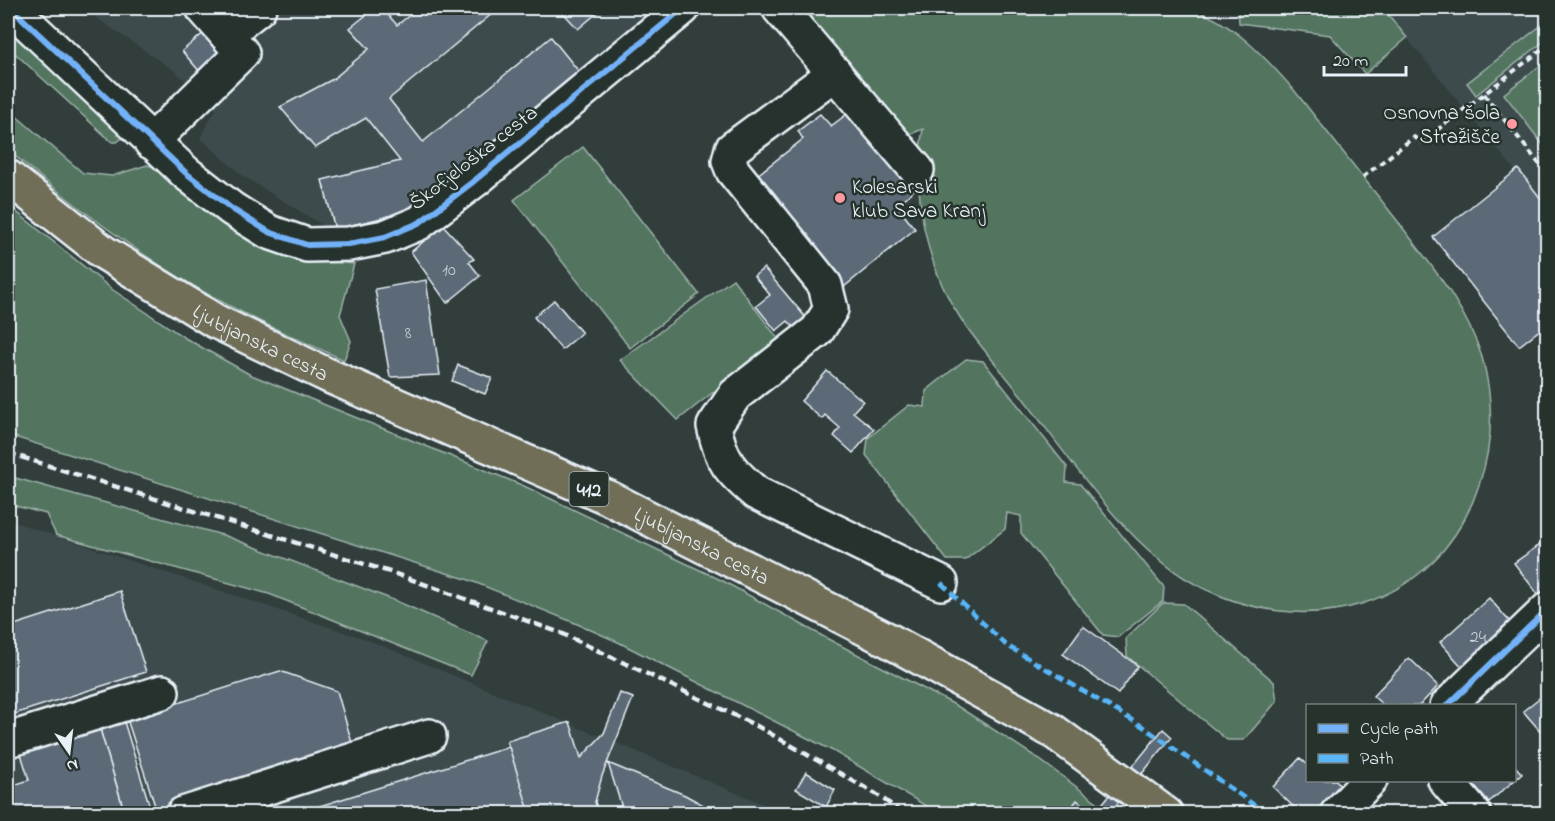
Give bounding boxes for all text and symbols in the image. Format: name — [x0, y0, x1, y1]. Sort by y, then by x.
scale bar — [1324, 39, 1406, 77]
text: 20 m — [1333, 49, 1368, 75]
street label: Škofjeloška cesta — [404, 99, 545, 218]
place label: Osnovna šola Stražišče — [1383, 99, 1501, 153]
marker: Osnovna šola Stražišče — [1505, 117, 1519, 131]
place label: Kolesarski klub Sava Kranj — [852, 173, 986, 227]
marker: Kolesarski klub Sava Kranj — [833, 191, 847, 205]
house number: 10 — [442, 258, 456, 284]
street label: Ljubljanska cesta — [186, 298, 333, 390]
house number: 8 — [405, 321, 412, 347]
road number: 412 — [570, 472, 608, 506]
street label: Ljubljanska cesta — [628, 500, 774, 594]
house number: 24 — [1470, 625, 1487, 651]
legend — [1306, 704, 1516, 782]
text: Cycle path — [1360, 717, 1438, 743]
north arrow — [39, 722, 99, 782]
text: Path — [1360, 747, 1394, 773]
text: N — [64, 752, 80, 778]

